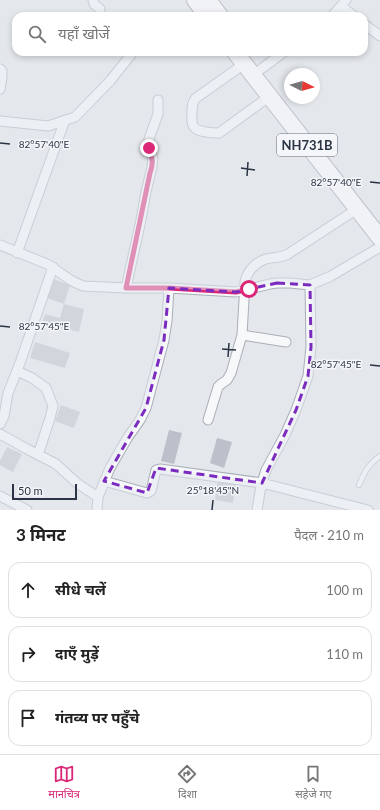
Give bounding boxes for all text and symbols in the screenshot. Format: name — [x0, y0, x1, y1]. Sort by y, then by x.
search box — [12, 12, 368, 56]
icon: search — [26, 23, 48, 45]
text: यहाँ खोजें — [58, 24, 110, 42]
north arrow — [284, 68, 320, 104]
road number: NH731B — [277, 134, 337, 156]
text: 82°57'40"E — [19, 138, 69, 150]
route end — [140, 139, 158, 157]
text: 82°57'40"E — [311, 176, 361, 188]
route start — [240, 280, 258, 298]
text: 82°57'45"E — [19, 320, 69, 332]
text: 82°57'45"E — [311, 358, 361, 370]
scale bar — [12, 482, 77, 501]
text: 50 m — [18, 484, 43, 497]
text: 25°18'45"N — [187, 484, 239, 496]
text: 3 मिनट — [16, 524, 66, 545]
text: पैदल · 210 m — [294, 527, 364, 543]
icon: ahead — [17, 579, 39, 601]
text: सीधे चलें — [55, 580, 106, 598]
text: 100 m — [326, 582, 363, 598]
icon: right — [17, 643, 39, 665]
text: दाएँ मुड़ें — [55, 644, 99, 662]
text: 110 m — [326, 646, 363, 662]
icon: arrive — [17, 707, 39, 729]
text: गंतव्य पर पहुँचे — [55, 708, 139, 726]
tab: मानचित्र — [48, 763, 80, 802]
tab: दिशा — [176, 763, 198, 802]
tab: सहेजे गए — [295, 763, 332, 802]

